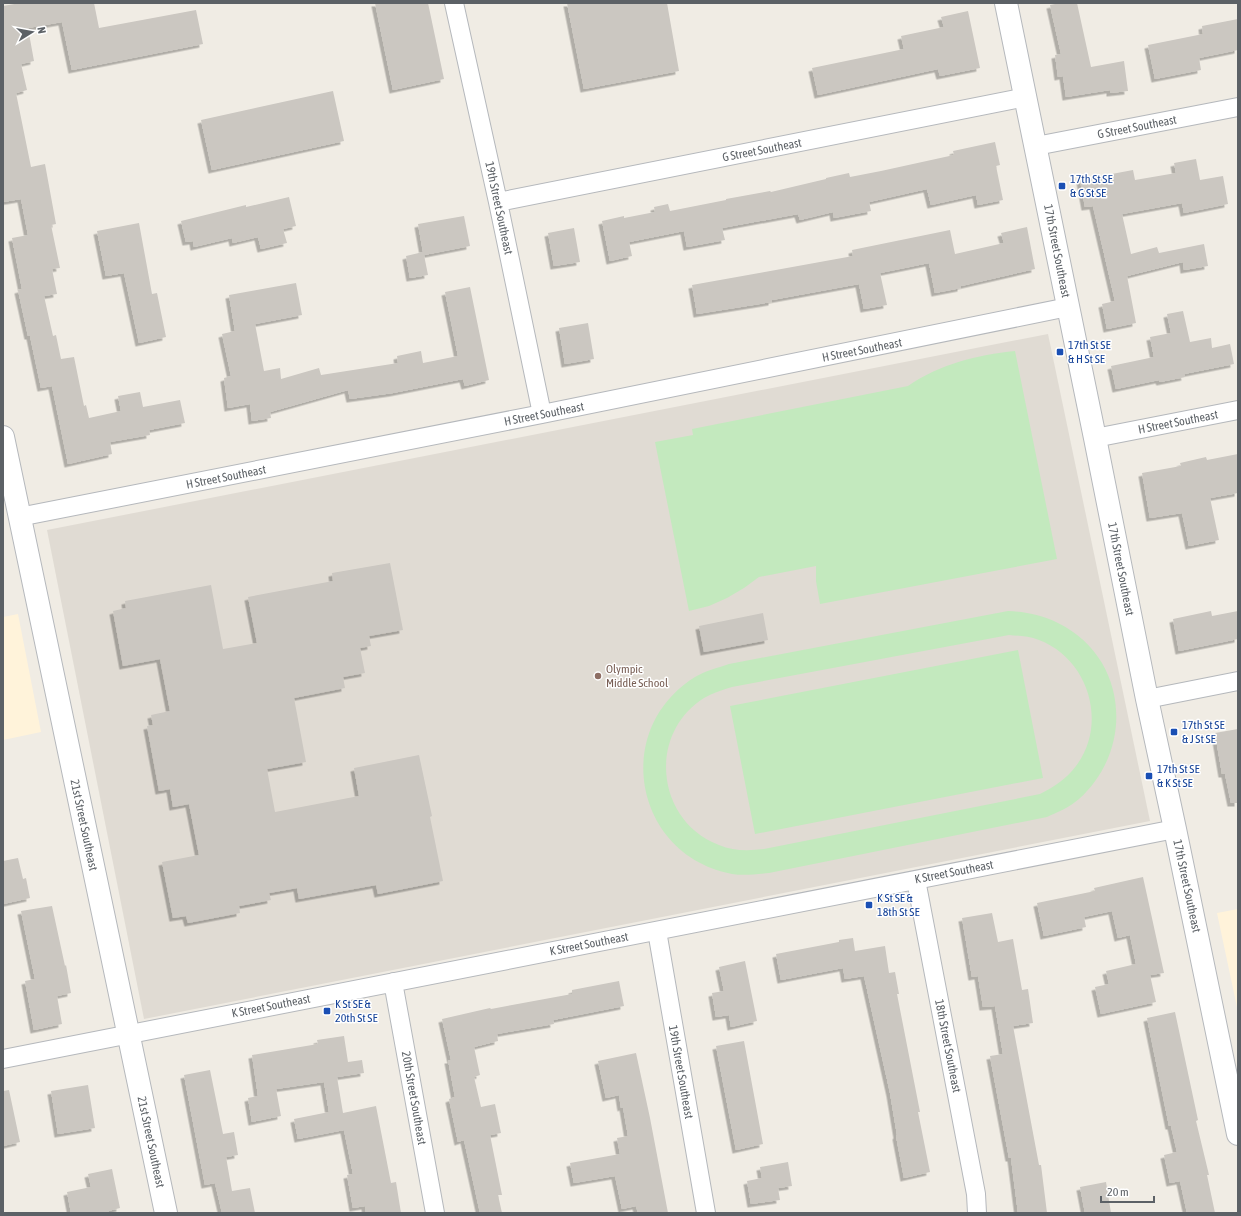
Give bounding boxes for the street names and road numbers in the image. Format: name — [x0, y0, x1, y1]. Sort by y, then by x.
street label: G Street Southeast — [1096, 112, 1178, 142]
street label: G Street Southeast — [721, 135, 803, 165]
street label: 19th Street Southeast — [482, 160, 516, 256]
street label: 17th Street Southeast — [1041, 203, 1073, 299]
street label: H Street Southeast — [821, 335, 904, 365]
street label: H Street Southeast — [503, 399, 586, 429]
street label: H Street Southeast — [1137, 407, 1220, 437]
street label: H Street Southeast — [185, 462, 268, 492]
street label: 17th Street Southeast — [1105, 521, 1137, 617]
street label: 21st Street Southeast — [67, 778, 101, 873]
street label: 17th Street Southeast — [1170, 838, 1204, 934]
street label: K Street Southeast — [913, 857, 995, 887]
street label: K Street Southeast — [548, 929, 630, 959]
street label: K Street Southeast — [230, 991, 312, 1021]
street label: 18th Street Southeast — [932, 998, 964, 1094]
street label: 19th Street Southeast — [666, 1024, 696, 1120]
street label: 20th Street Southeast — [399, 1050, 429, 1146]
street label: 21st Street Southeast — [134, 1095, 168, 1190]

